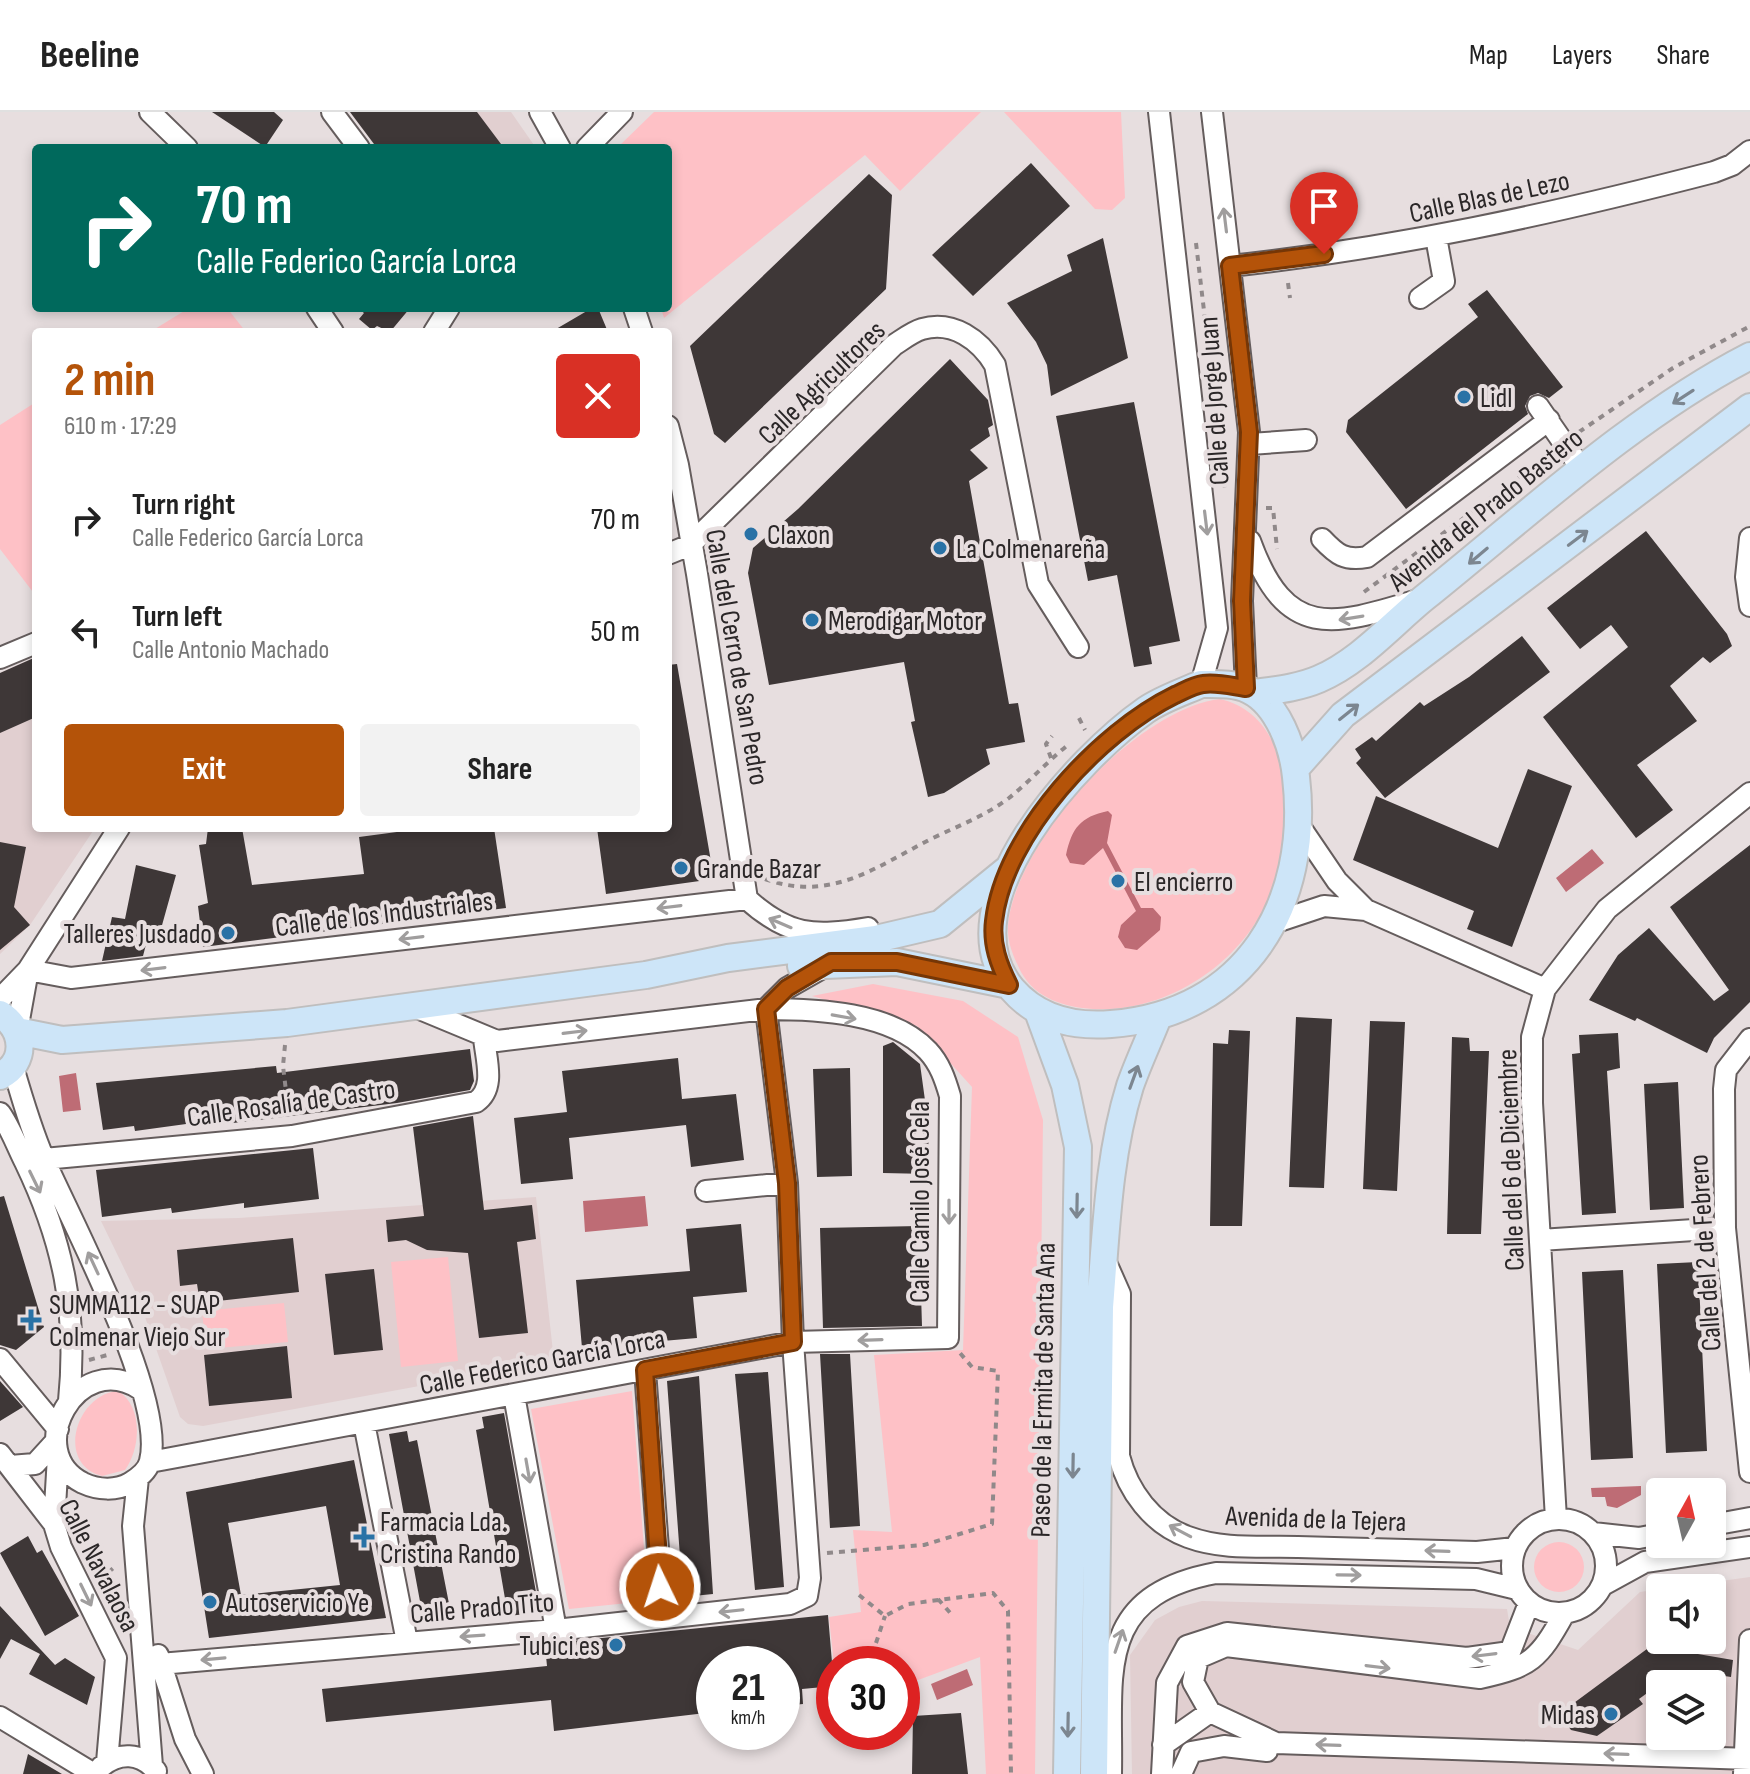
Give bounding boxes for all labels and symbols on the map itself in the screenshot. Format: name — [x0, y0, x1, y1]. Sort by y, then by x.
street label: Calle Blas de Lezo — [1406, 164, 1572, 231]
pin — [1290, 172, 1358, 254]
one-way arrow — [1217, 207, 1232, 233]
street label: Calle Agricultores — [752, 314, 892, 452]
street label: Calle de Jorge Juan — [1192, 315, 1237, 486]
place label: Lidl — [1480, 382, 1512, 415]
marker: Lidl — [1455, 388, 1473, 406]
one-way arrow — [1673, 388, 1695, 405]
street label: Avenida del Prado Bastero — [1381, 422, 1590, 599]
one-way arrow — [1198, 509, 1213, 536]
place label: Claxon — [767, 519, 830, 552]
marker: Claxon — [742, 525, 760, 543]
street label: Calle del Cerro de San Pedro — [698, 527, 775, 788]
one-way arrow — [1567, 530, 1588, 547]
place label: La Colmenareña — [956, 533, 1105, 566]
marker: La Colmenareña — [931, 539, 949, 557]
one-way arrow — [1468, 547, 1489, 565]
place label: Merodigar Motor — [828, 605, 982, 638]
marker: Merodigar Motor — [803, 611, 821, 629]
one-way arrow — [1339, 612, 1364, 627]
one-way arrow — [1338, 703, 1358, 721]
place label: Grande Bazar — [697, 853, 821, 886]
marker: Grande Bazar — [672, 859, 690, 877]
place label: El encierro — [1134, 866, 1233, 899]
marker: El encierro — [1109, 872, 1127, 890]
street label: Calle de los Industriales — [274, 885, 495, 944]
one-way arrow — [656, 900, 683, 915]
one-way arrow — [769, 914, 793, 929]
place label: Talleres Jusdado — [63, 918, 212, 951]
marker: Talleres Jusdado — [219, 924, 237, 942]
one-way arrow — [399, 931, 424, 946]
one-way arrow — [140, 961, 167, 976]
one-way arrow — [830, 1010, 856, 1025]
one-way arrow — [561, 1024, 588, 1039]
street label: Calle del 6 de Diciembre — [1491, 1049, 1532, 1271]
one-way arrow — [1128, 1065, 1142, 1090]
street label: Calle Rosalía de Castro — [185, 1073, 397, 1134]
street label: Calle Camilo José Cela — [904, 1101, 937, 1303]
street label: Calle del 2 de Febrero — [1682, 1153, 1729, 1352]
one-way arrow — [27, 1170, 43, 1194]
one-way arrow — [1070, 1192, 1085, 1219]
one-way arrow — [941, 1198, 956, 1225]
street label: Paseo de la Ermita de Santa Ana — [1024, 1242, 1063, 1538]
one-way arrow — [85, 1252, 100, 1276]
place label: SUMMA112 - SUAP Colmenar Viejo Sur — [49, 1289, 226, 1354]
marker: SUMMA112 - SUAP Colmenar Viejo Sur — [20, 1309, 42, 1331]
street label: Calle Federico García Lorca — [417, 1322, 668, 1402]
one-way arrow — [857, 1333, 884, 1348]
one-way arrow — [1065, 1452, 1081, 1479]
one-way arrow — [521, 1458, 536, 1484]
north arrow — [1646, 1478, 1726, 1558]
street label: Calle Navalaosa — [51, 1494, 146, 1638]
street label: Avenida de la Tejera — [1224, 1500, 1407, 1539]
place label: Farmacia Lda. Cristina Rando — [380, 1506, 516, 1571]
one-way arrow — [1169, 1523, 1192, 1539]
marker: Farmacia Lda. Cristina Rando — [355, 1528, 373, 1546]
one-way arrow — [1424, 1543, 1451, 1559]
position arrow — [618, 1545, 702, 1629]
one-way arrow — [1335, 1568, 1362, 1583]
one-way arrow — [80, 1583, 95, 1606]
street label: Calle Prado Tito — [409, 1586, 556, 1631]
place label: Autoservicio Ye — [225, 1587, 369, 1620]
marker: Autoservicio Ye — [201, 1593, 219, 1611]
one-way arrow — [718, 1603, 745, 1618]
one-way arrow — [459, 1629, 486, 1644]
one-way arrow — [1113, 1629, 1128, 1654]
place label: Tubici.es — [519, 1630, 600, 1663]
marker: Tubici.es — [607, 1636, 625, 1654]
speed limit sign: 30 — [816, 1646, 920, 1750]
one-way arrow — [1472, 1648, 1498, 1663]
one-way arrow — [200, 1652, 227, 1667]
one-way arrow — [1364, 1659, 1391, 1674]
place label: Midas — [1541, 1699, 1595, 1732]
marker: Midas — [1602, 1705, 1620, 1723]
one-way arrow — [1061, 1711, 1076, 1738]
one-way arrow — [1315, 1737, 1342, 1752]
one-way arrow — [1603, 1747, 1630, 1762]

